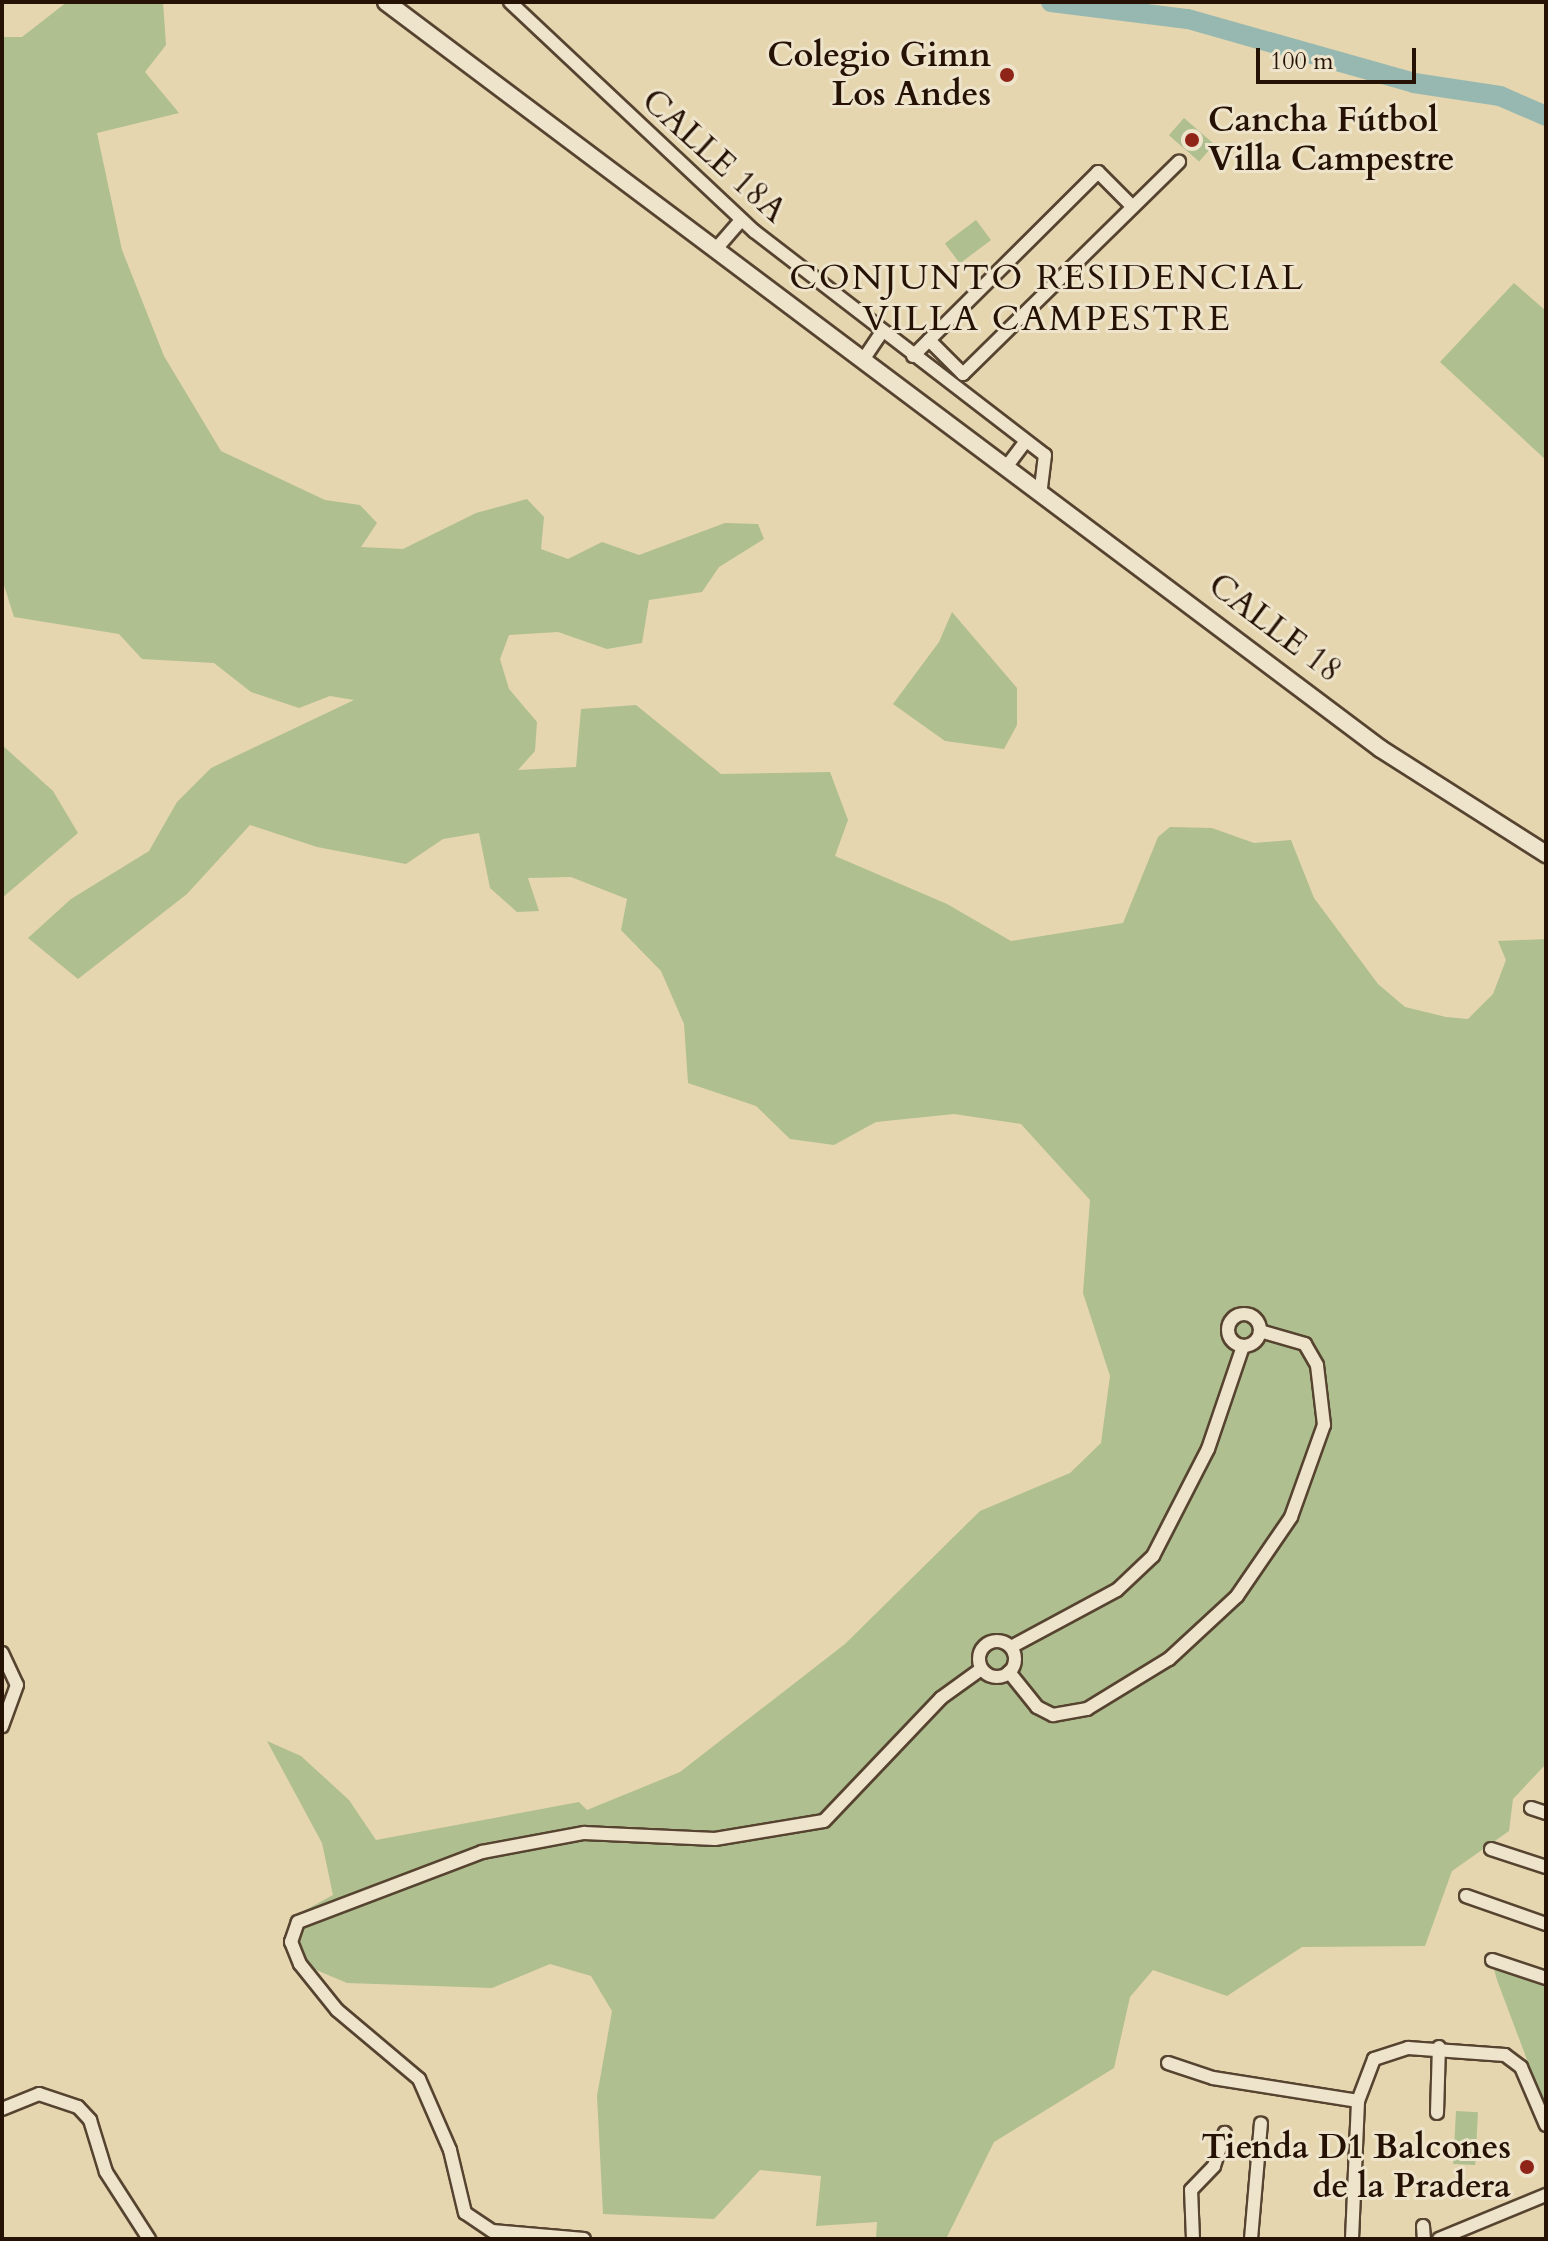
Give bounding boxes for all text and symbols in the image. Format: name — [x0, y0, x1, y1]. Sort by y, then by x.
scale bar — [1260, 32, 1420, 82]
place label: Colegio Gimn Los Andes — [767, 35, 991, 114]
text: 100 m — [1270, 45, 1334, 78]
marker: Colegio Gimn Los Andes — [998, 66, 1016, 84]
street label: CALLE 18A — [633, 80, 795, 232]
place label: Cancha Fútbol Villa Campestre — [1208, 100, 1455, 180]
marker: Cancha Fútbol Villa Campestre — [1183, 131, 1201, 149]
district label: CONJUNTO RESIDENCIAL VILLA CAMPESTRE — [789, 255, 1305, 340]
street label: CALLE 18 — [1200, 565, 1350, 691]
place label: Tienda D1 Balcones de la Pradera — [1201, 2127, 1511, 2206]
marker: Tienda D1 Balcones de la Pradera — [1518, 2158, 1536, 2176]

